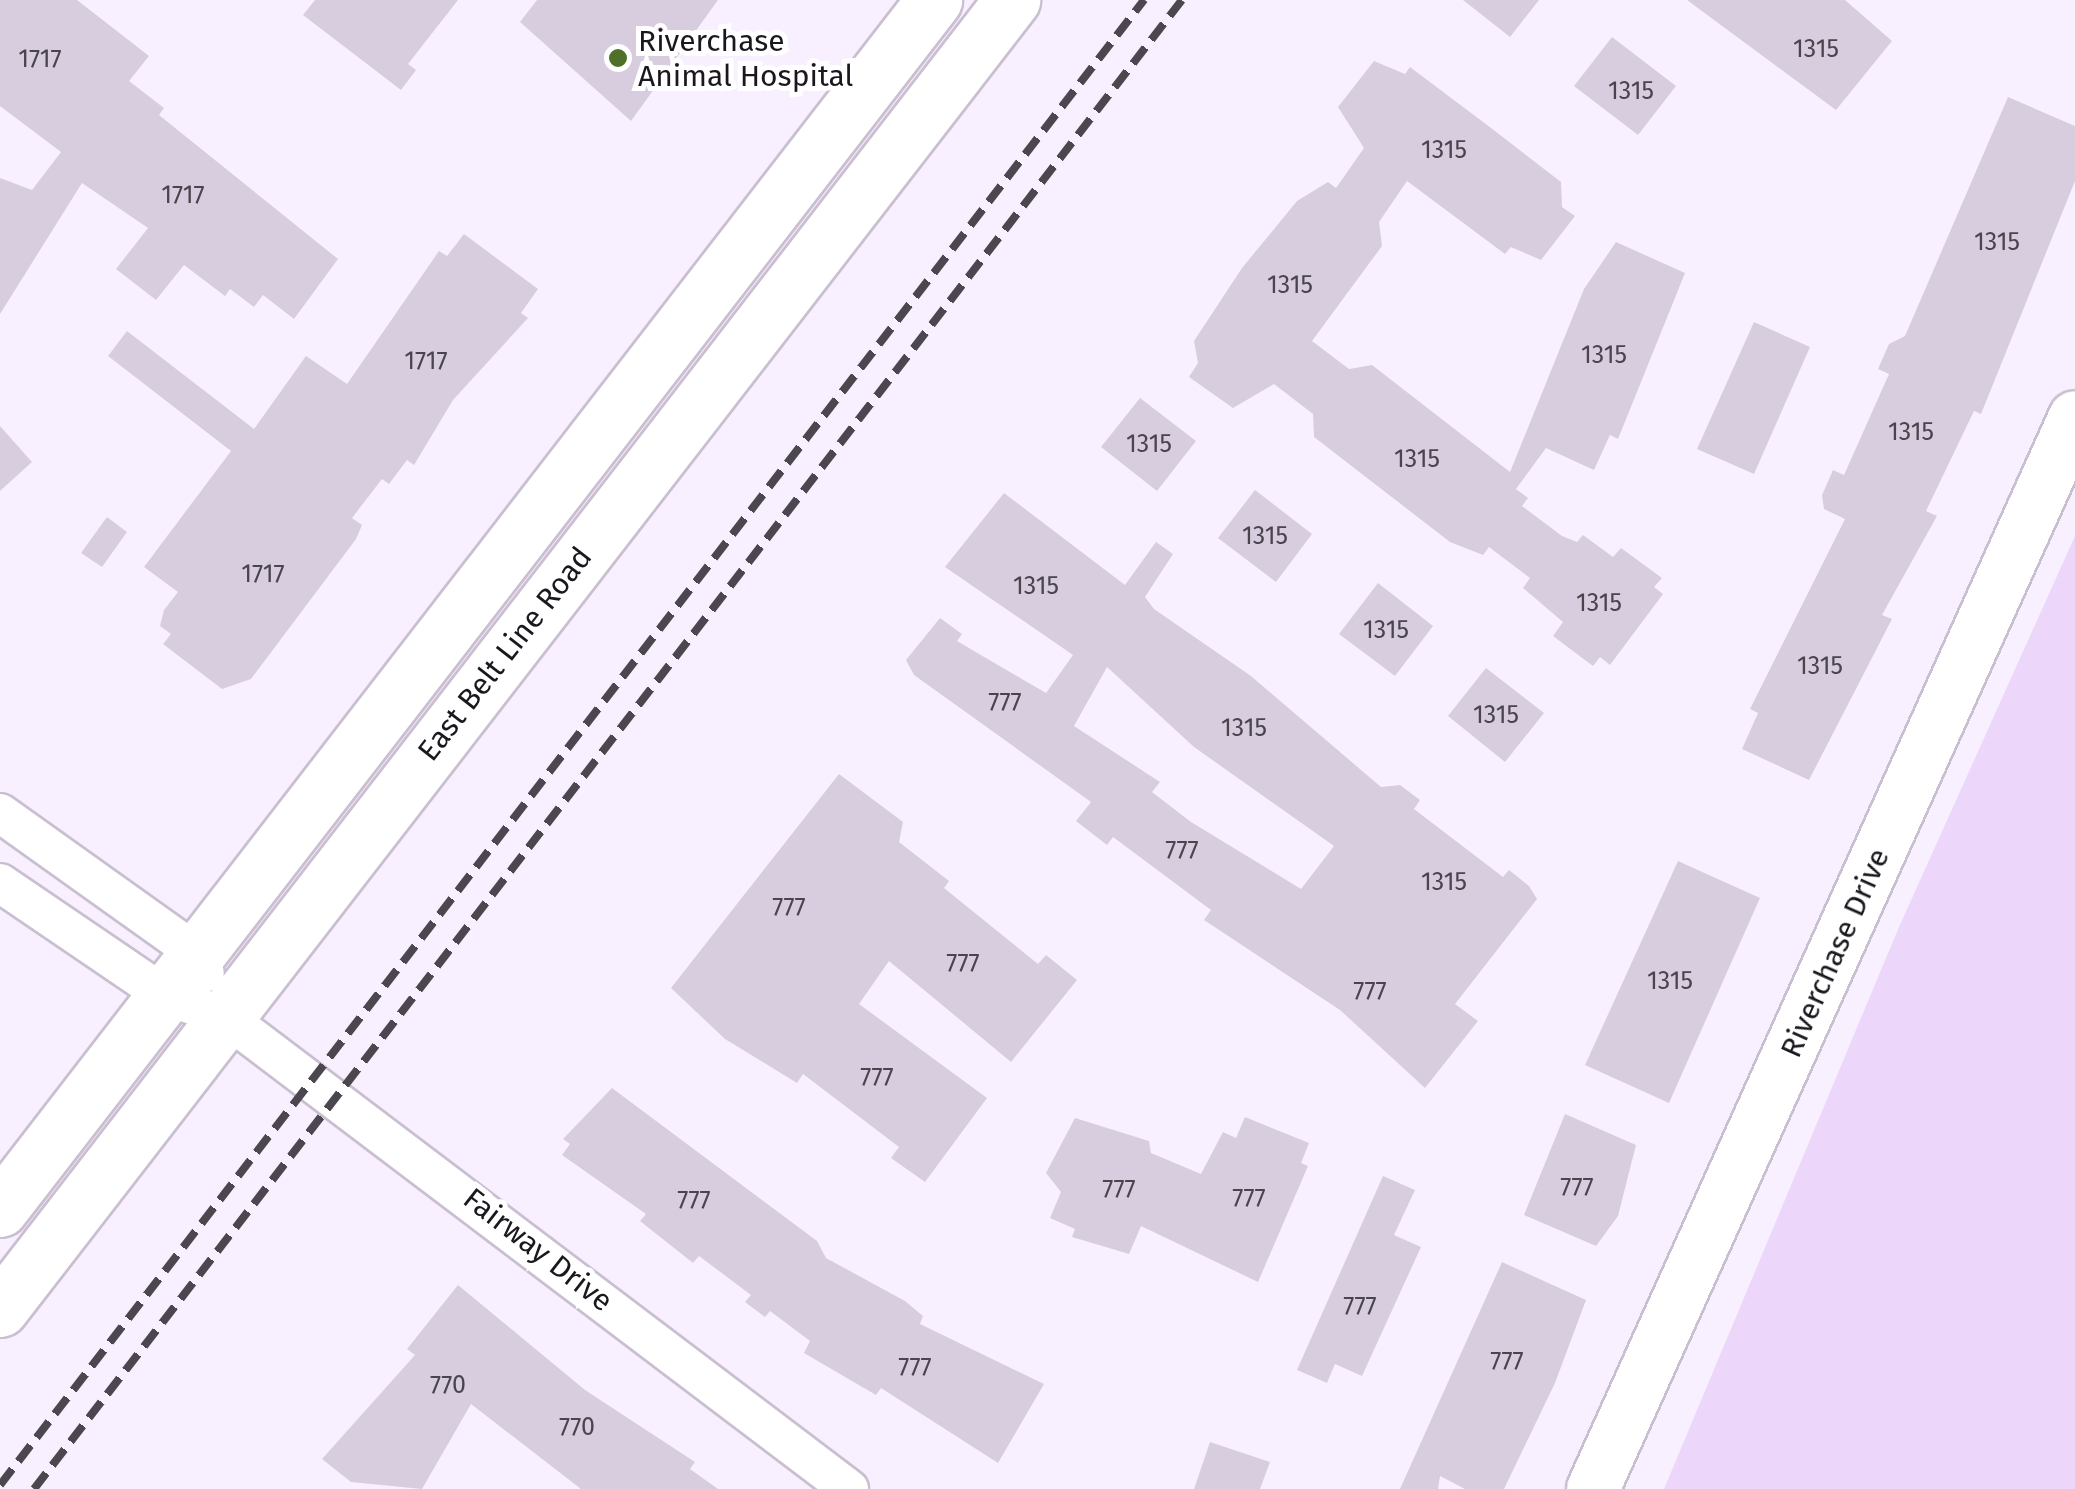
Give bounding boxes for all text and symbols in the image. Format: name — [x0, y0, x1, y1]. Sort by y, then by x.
place label: Riverchase Animal Hospital — [638, 23, 853, 94]
house number: 1315 — [1793, 34, 1839, 64]
house number: 1717 — [18, 44, 62, 74]
marker: Riverchase Animal Hospital — [607, 47, 629, 69]
house number: 1315 — [1608, 76, 1654, 106]
house number: 1315 — [1421, 135, 1467, 165]
house number: 1717 — [161, 180, 205, 210]
house number: 1315 — [1974, 227, 2020, 257]
house number: 1315 — [1267, 270, 1313, 300]
house number: 1315 — [1581, 340, 1627, 370]
house number: 1717 — [404, 346, 448, 376]
house number: 1315 — [1888, 417, 1934, 447]
house number: 1315 — [1126, 429, 1172, 459]
house number: 1315 — [1394, 444, 1440, 474]
house number: 1315 — [1242, 521, 1288, 551]
street label: East Belt Line Road — [410, 540, 600, 768]
house number: 1717 — [241, 559, 285, 589]
house number: 1315 — [1013, 571, 1059, 601]
house number: 1315 — [1576, 588, 1622, 618]
house number: 1315 — [1363, 615, 1409, 645]
house number: 1315 — [1797, 651, 1843, 681]
house number: 777 — [988, 687, 1022, 717]
house number: 1315 — [1473, 700, 1519, 730]
house number: 1315 — [1221, 713, 1267, 743]
house number: 777 — [1165, 835, 1199, 865]
street label: Riverchase Drive — [1773, 843, 1897, 1063]
house number: 1315 — [1421, 867, 1467, 897]
house number: 777 — [772, 892, 806, 922]
house number: 777 — [946, 948, 980, 978]
house number: 1315 — [1647, 966, 1693, 996]
house number: 777 — [1353, 976, 1387, 1006]
house number: 777 — [860, 1062, 894, 1092]
house number: 777 — [1560, 1172, 1594, 1202]
house number: 777 — [1102, 1174, 1136, 1204]
street label: Fairway Drive — [456, 1181, 620, 1319]
house number: 777 — [1232, 1183, 1266, 1213]
house number: 777 — [677, 1185, 711, 1215]
house number: 777 — [1343, 1291, 1377, 1321]
house number: 777 — [1490, 1346, 1524, 1376]
house number: 777 — [898, 1352, 932, 1382]
house number: 770 — [430, 1370, 466, 1400]
house number: 770 — [559, 1412, 595, 1442]

